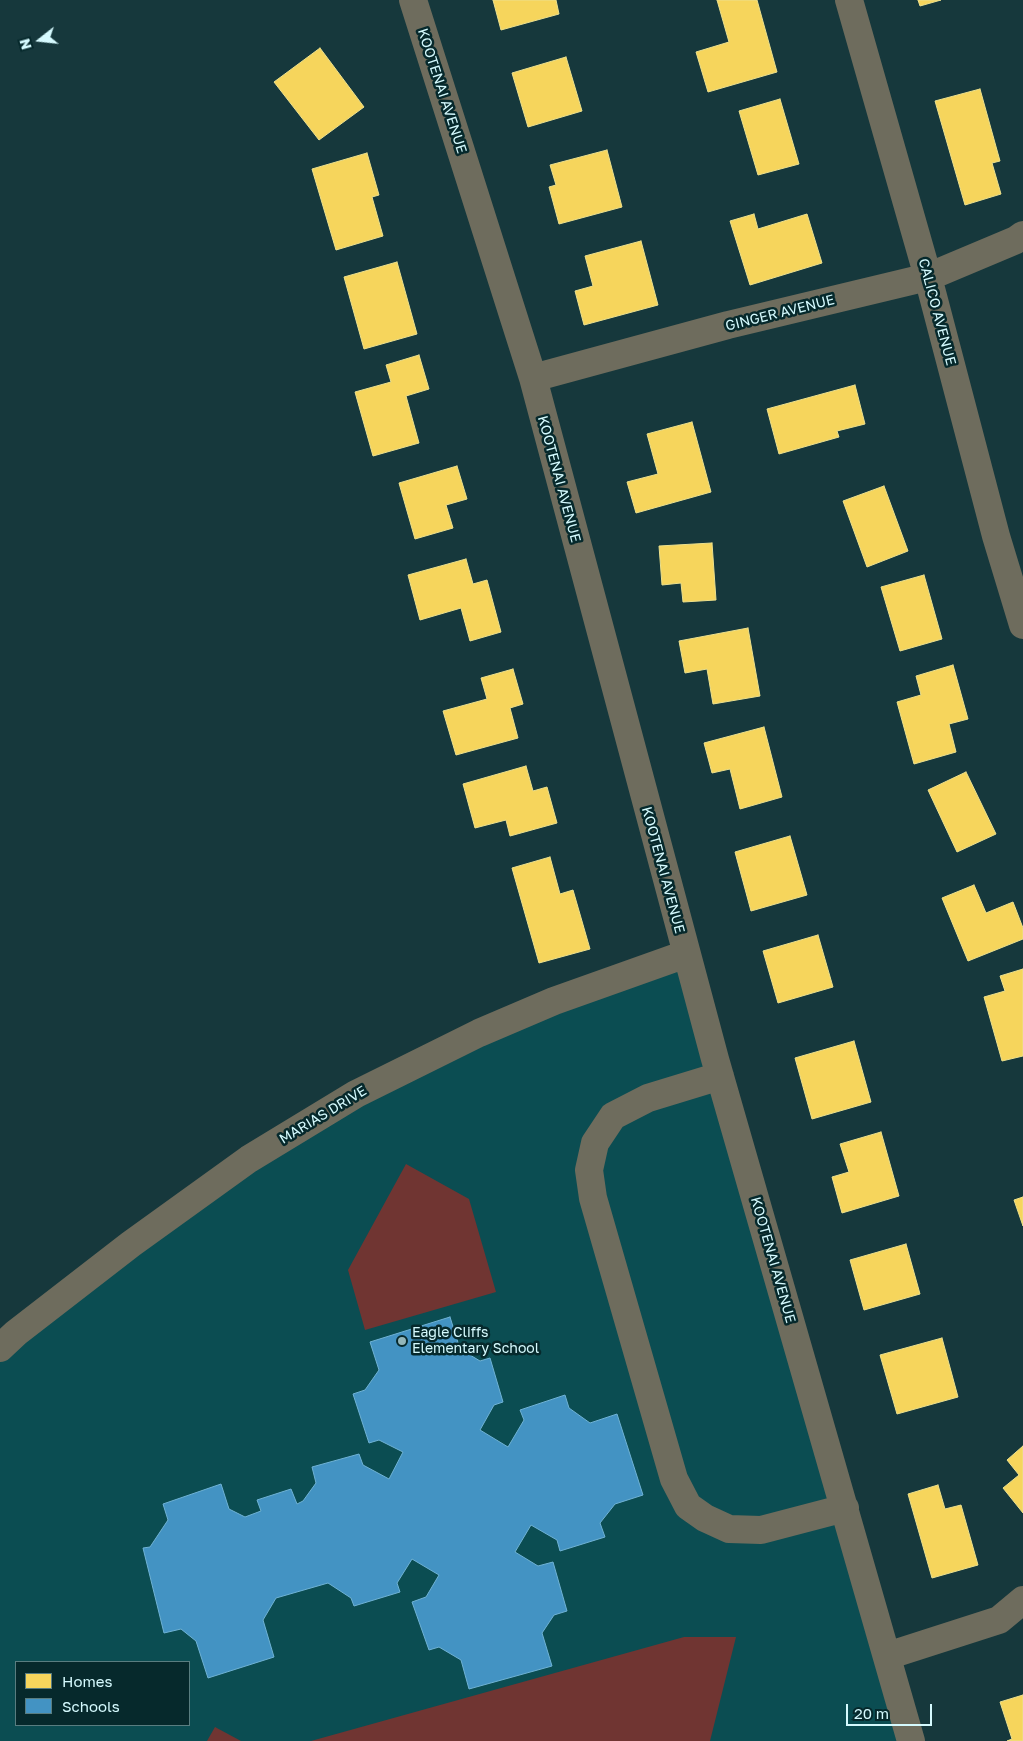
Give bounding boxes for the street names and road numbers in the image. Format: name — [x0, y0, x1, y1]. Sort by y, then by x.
street label: KOOTENAI AVENUE — [414, 26, 470, 156]
street label: CALICO AVENUE — [915, 257, 959, 367]
street label: GINGER AVENUE — [724, 291, 836, 335]
street label: KOOTENAI AVENUE — [534, 414, 584, 544]
street label: KOOTENAI AVENUE — [638, 805, 688, 935]
street label: MARIAS DRIVE — [276, 1082, 370, 1148]
street label: KOOTENAI AVENUE — [747, 1195, 799, 1325]

